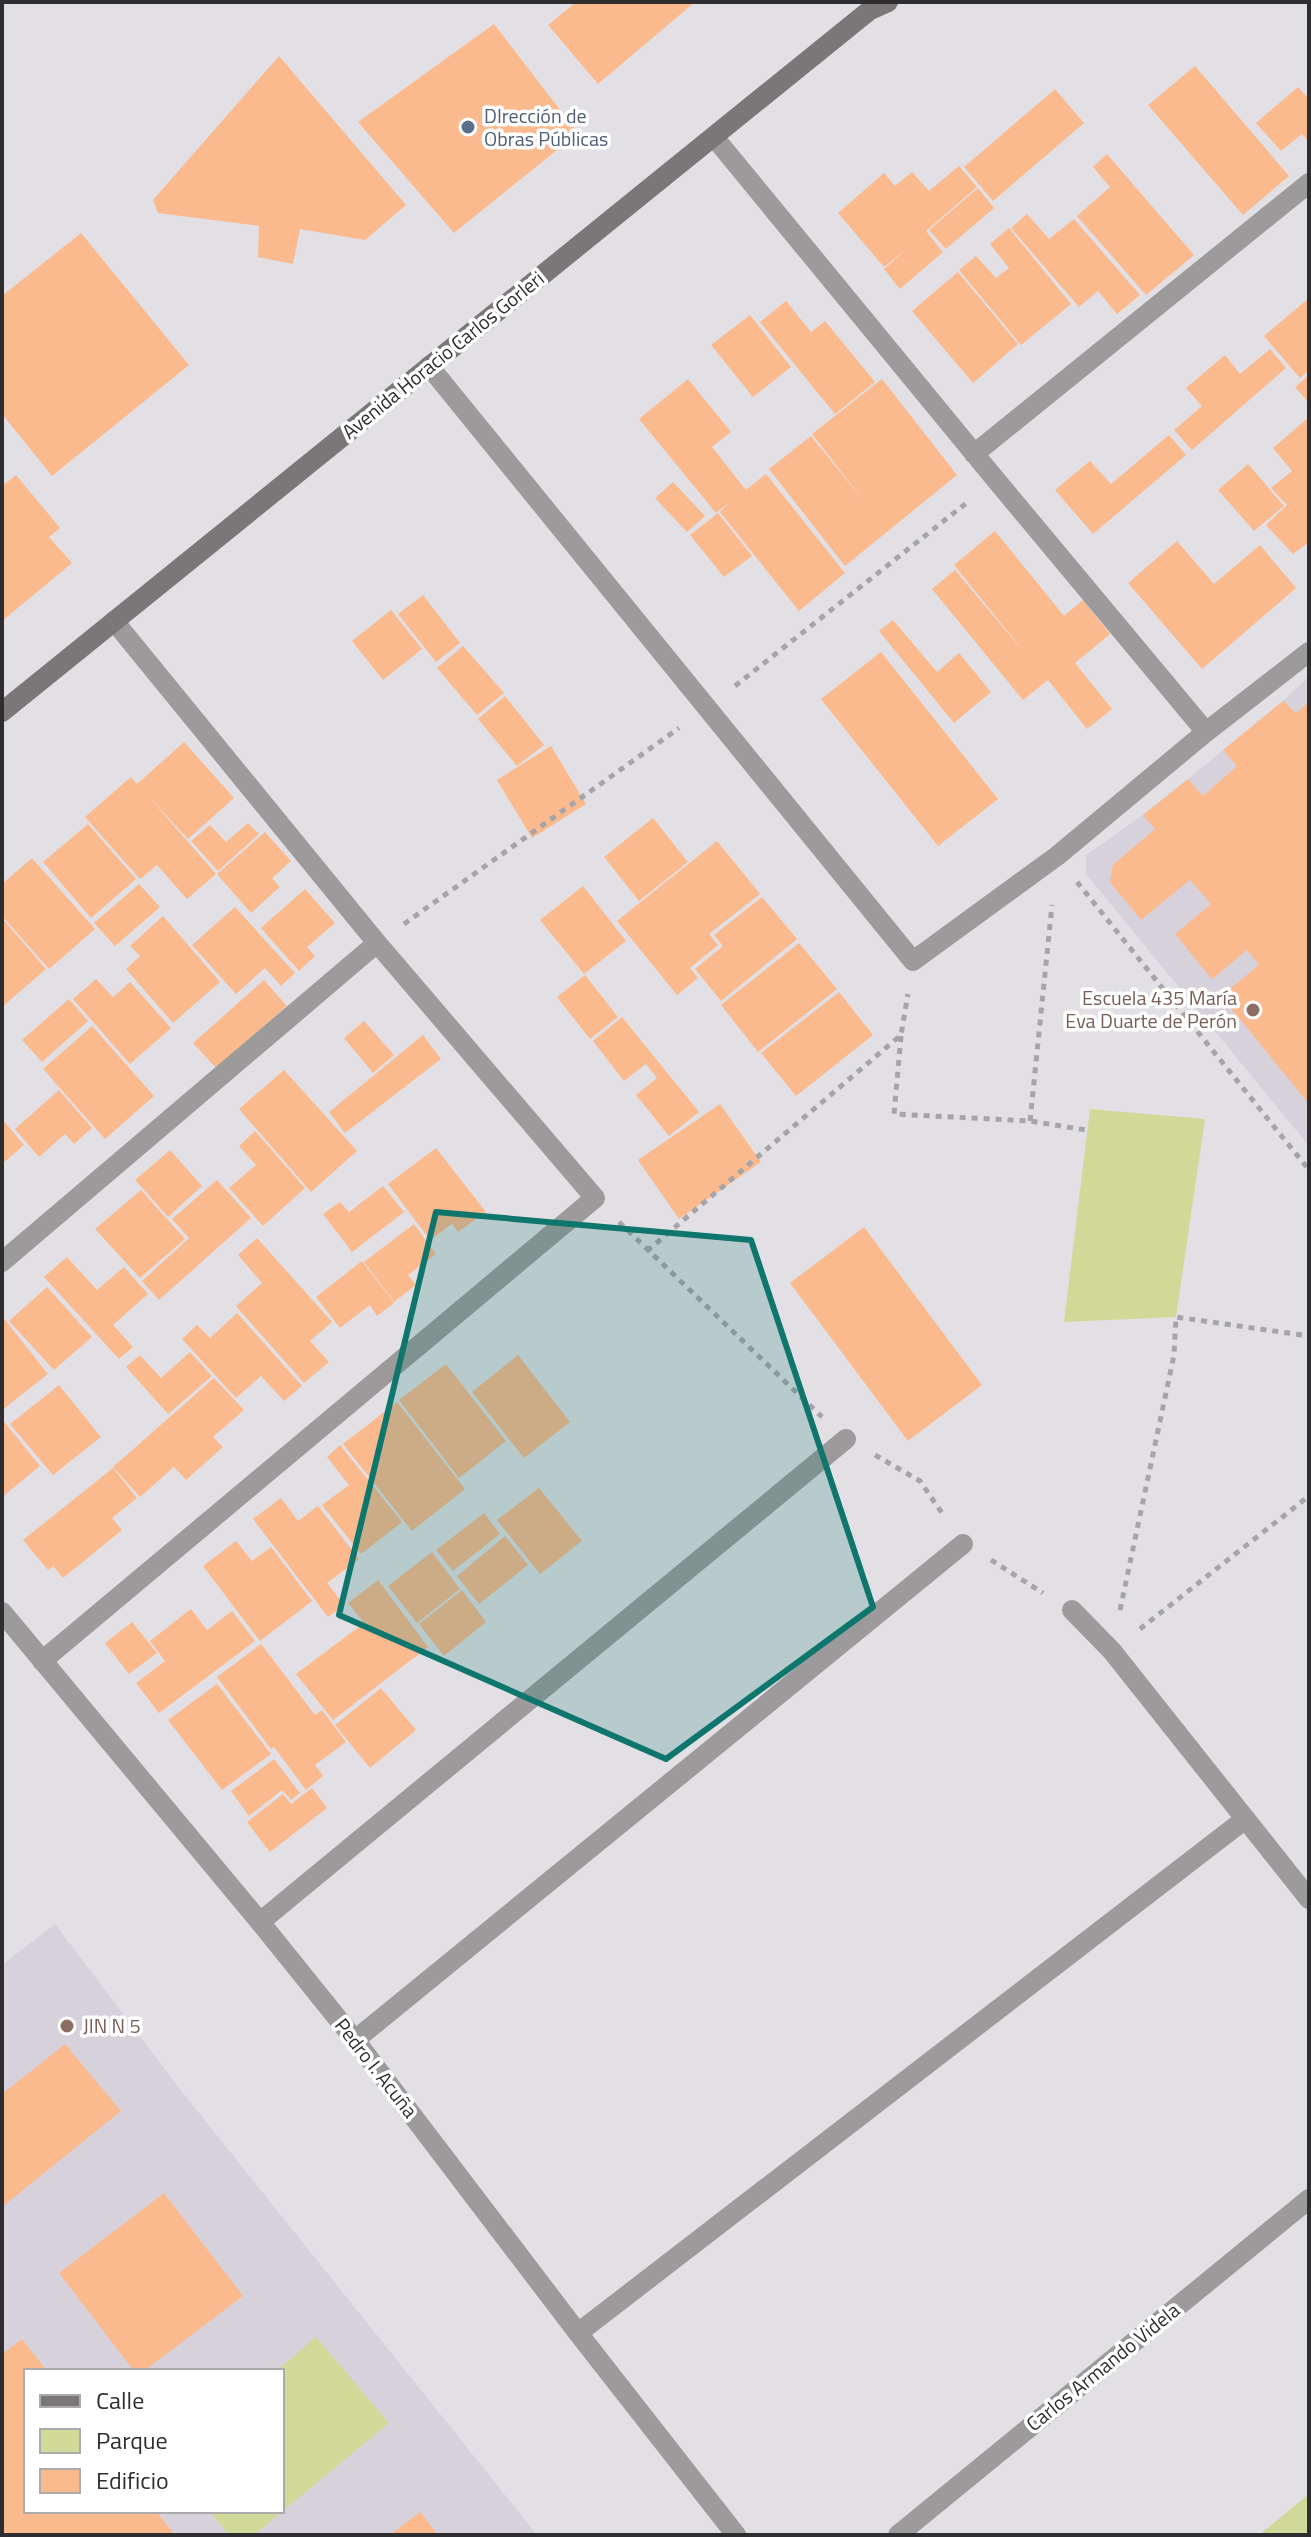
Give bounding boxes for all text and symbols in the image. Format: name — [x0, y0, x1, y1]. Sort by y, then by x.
place label: DIrección de Obras Públicas — [484, 100, 608, 154]
marker: DIrección de Obras Públicas — [459, 118, 477, 136]
street label: Avenida Horacio Carlos Gorleri — [335, 263, 551, 446]
place label: Escuela 435 María Eva Duarte de Perón — [1065, 982, 1237, 1036]
marker: Escuela 435 María Eva Duarte de Perón — [1244, 1001, 1262, 1019]
place label: JIN N 5 — [83, 2010, 141, 2041]
street label: Pedro I. Acuña — [327, 2011, 425, 2124]
marker: JIN N 5 — [58, 2017, 76, 2035]
street label: Carlos Armando Videla — [1019, 2295, 1186, 2438]
legend — [24, 2369, 284, 2513]
text: Calle — [96, 2382, 144, 2418]
text: Parque — [96, 2422, 168, 2458]
text: Edificio — [96, 2462, 169, 2498]

